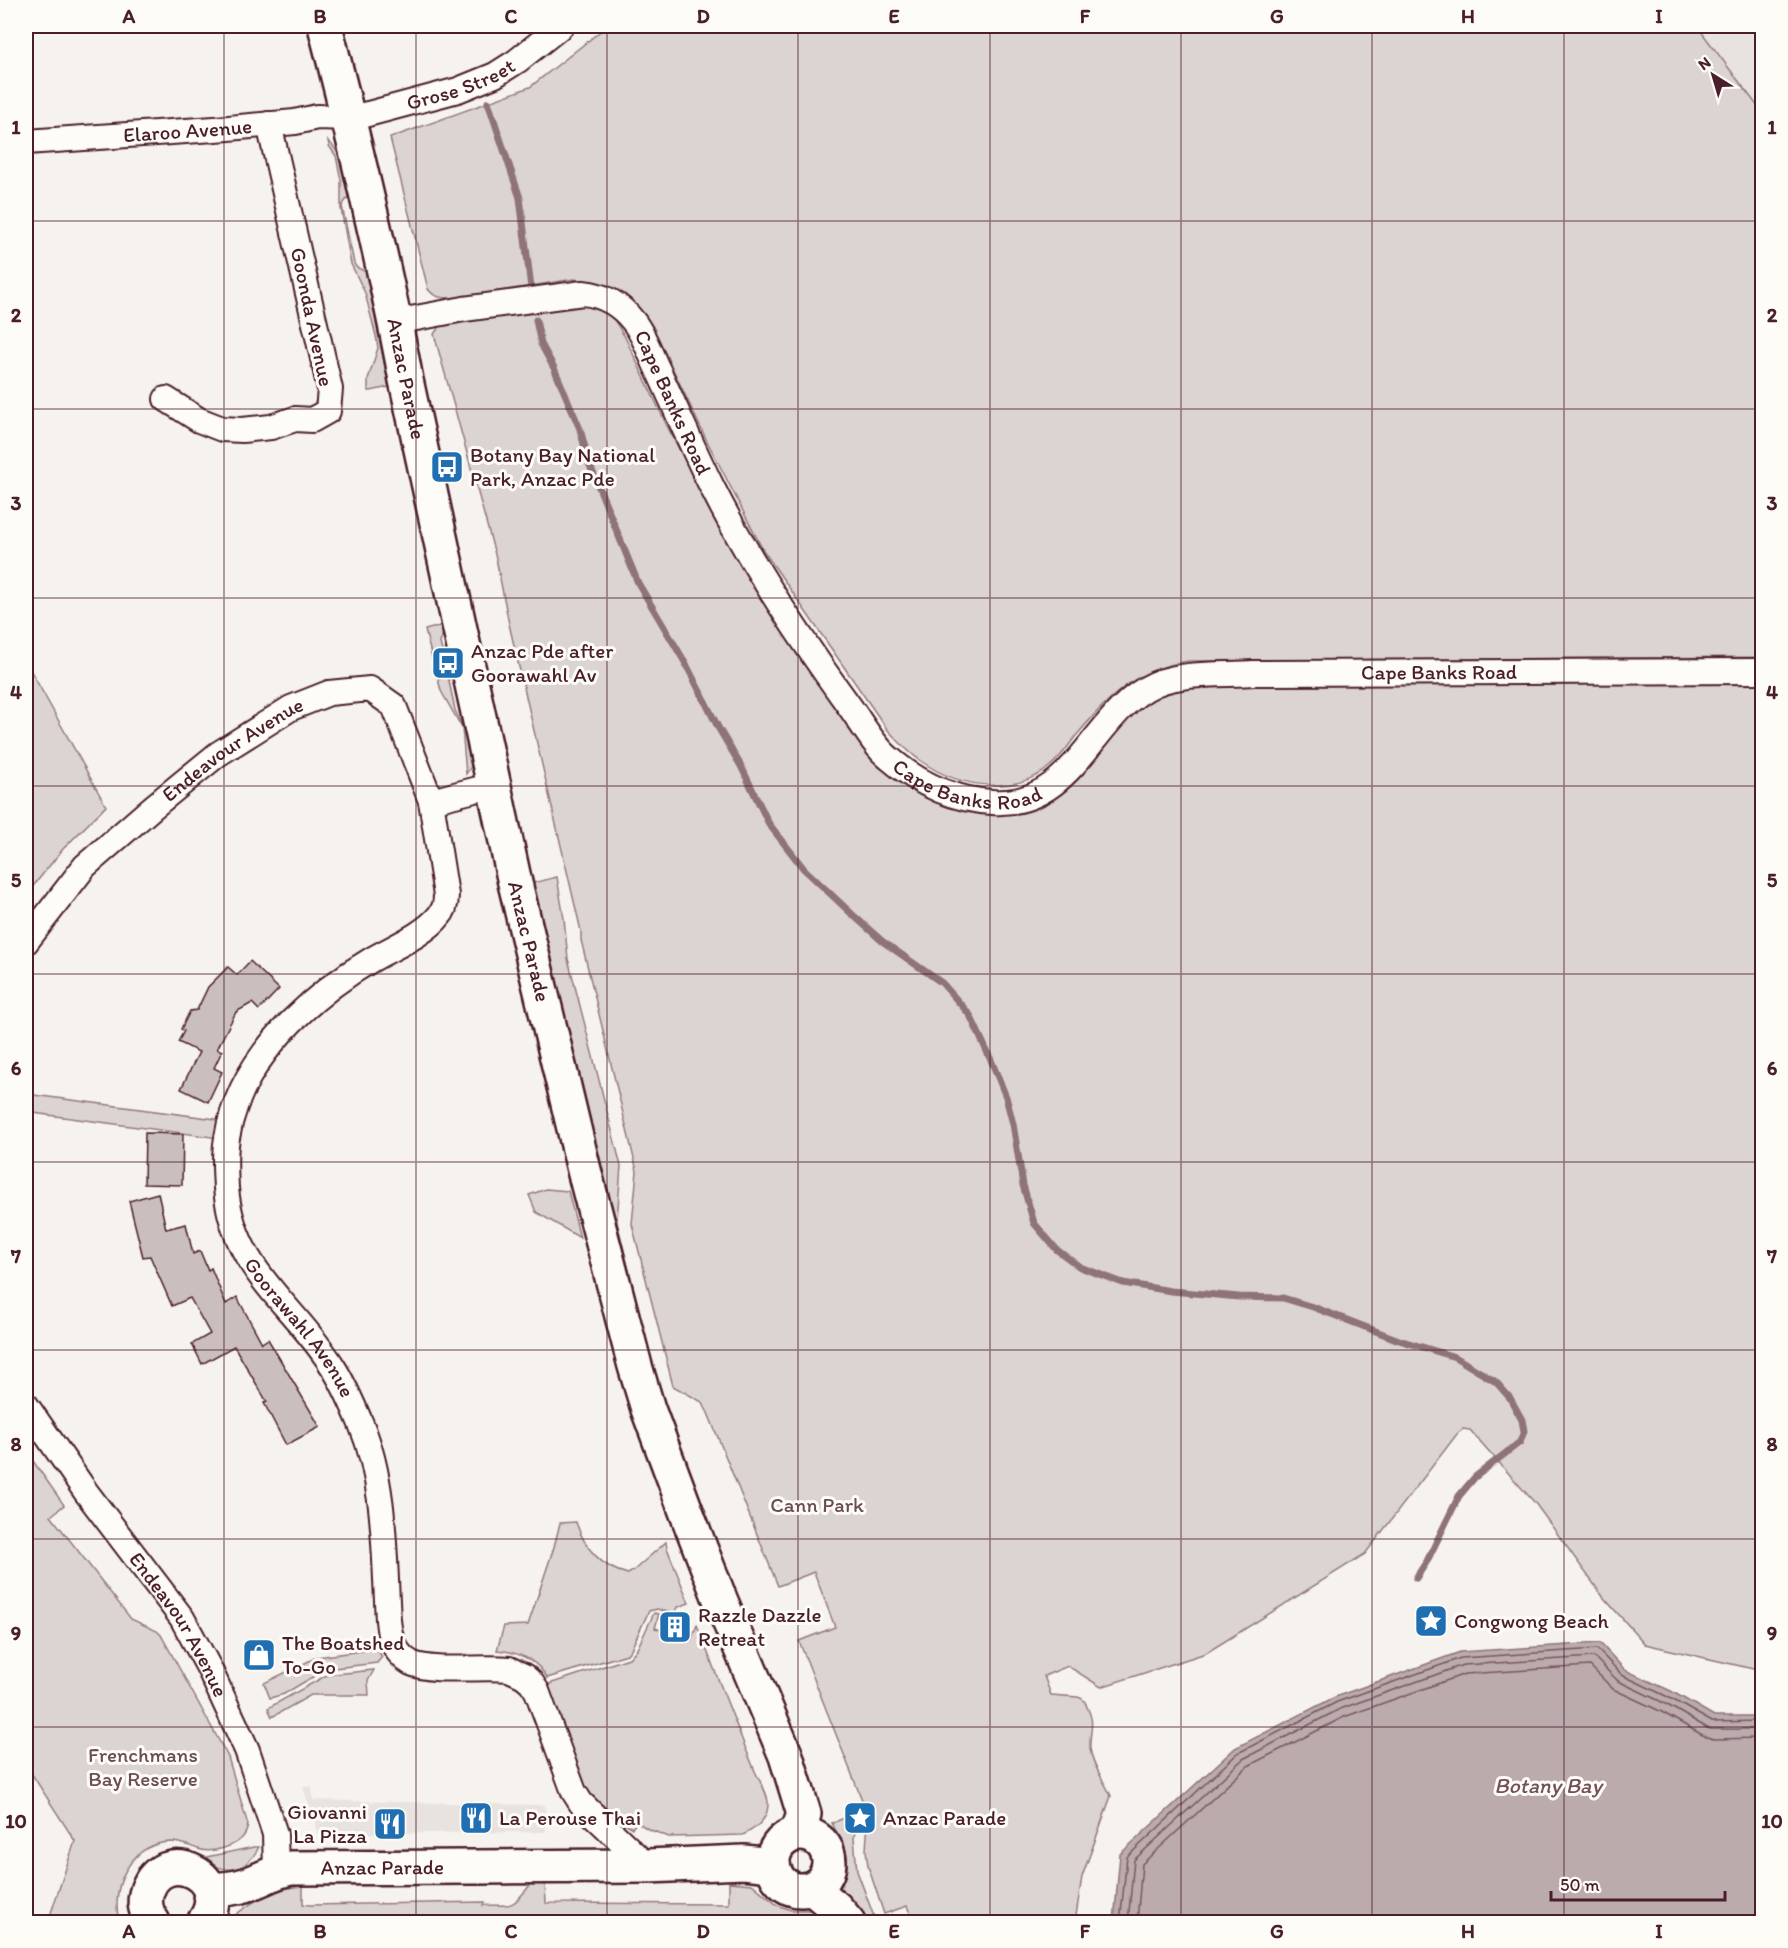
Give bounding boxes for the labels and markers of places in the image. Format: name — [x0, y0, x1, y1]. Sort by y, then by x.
place label: Botany Bay National Park, Anzac Pde — [470, 442, 655, 491]
bus stop icon: Botany Bay National Park, Anzac Pde — [429, 449, 465, 485]
place label: Anzac Pde after Goorawahl Av — [471, 638, 613, 687]
bus stop icon: Anzac Pde after Goorawahl Av — [430, 645, 466, 681]
place label: Razzle Dazzle Retreat — [698, 1602, 822, 1651]
place icon: Congwong Beach — [1413, 1603, 1449, 1639]
place label: Congwong Beach — [1454, 1608, 1609, 1633]
building icon: Razzle Dazzle Retreat — [657, 1609, 693, 1645]
place label: The Boatshed To-Go — [282, 1630, 405, 1679]
shop icon: The Boatshed To-Go — [241, 1637, 277, 1673]
place label: Giovanni La Pizza — [287, 1799, 367, 1848]
restaurant icon: La Perouse Thai — [458, 1800, 494, 1836]
place icon: Anzac Parade — [842, 1800, 878, 1836]
place label: La Perouse Thai — [499, 1805, 641, 1830]
place label: Anzac Parade — [883, 1805, 1006, 1830]
restaurant icon: Giovanni La Pizza — [372, 1806, 408, 1842]

